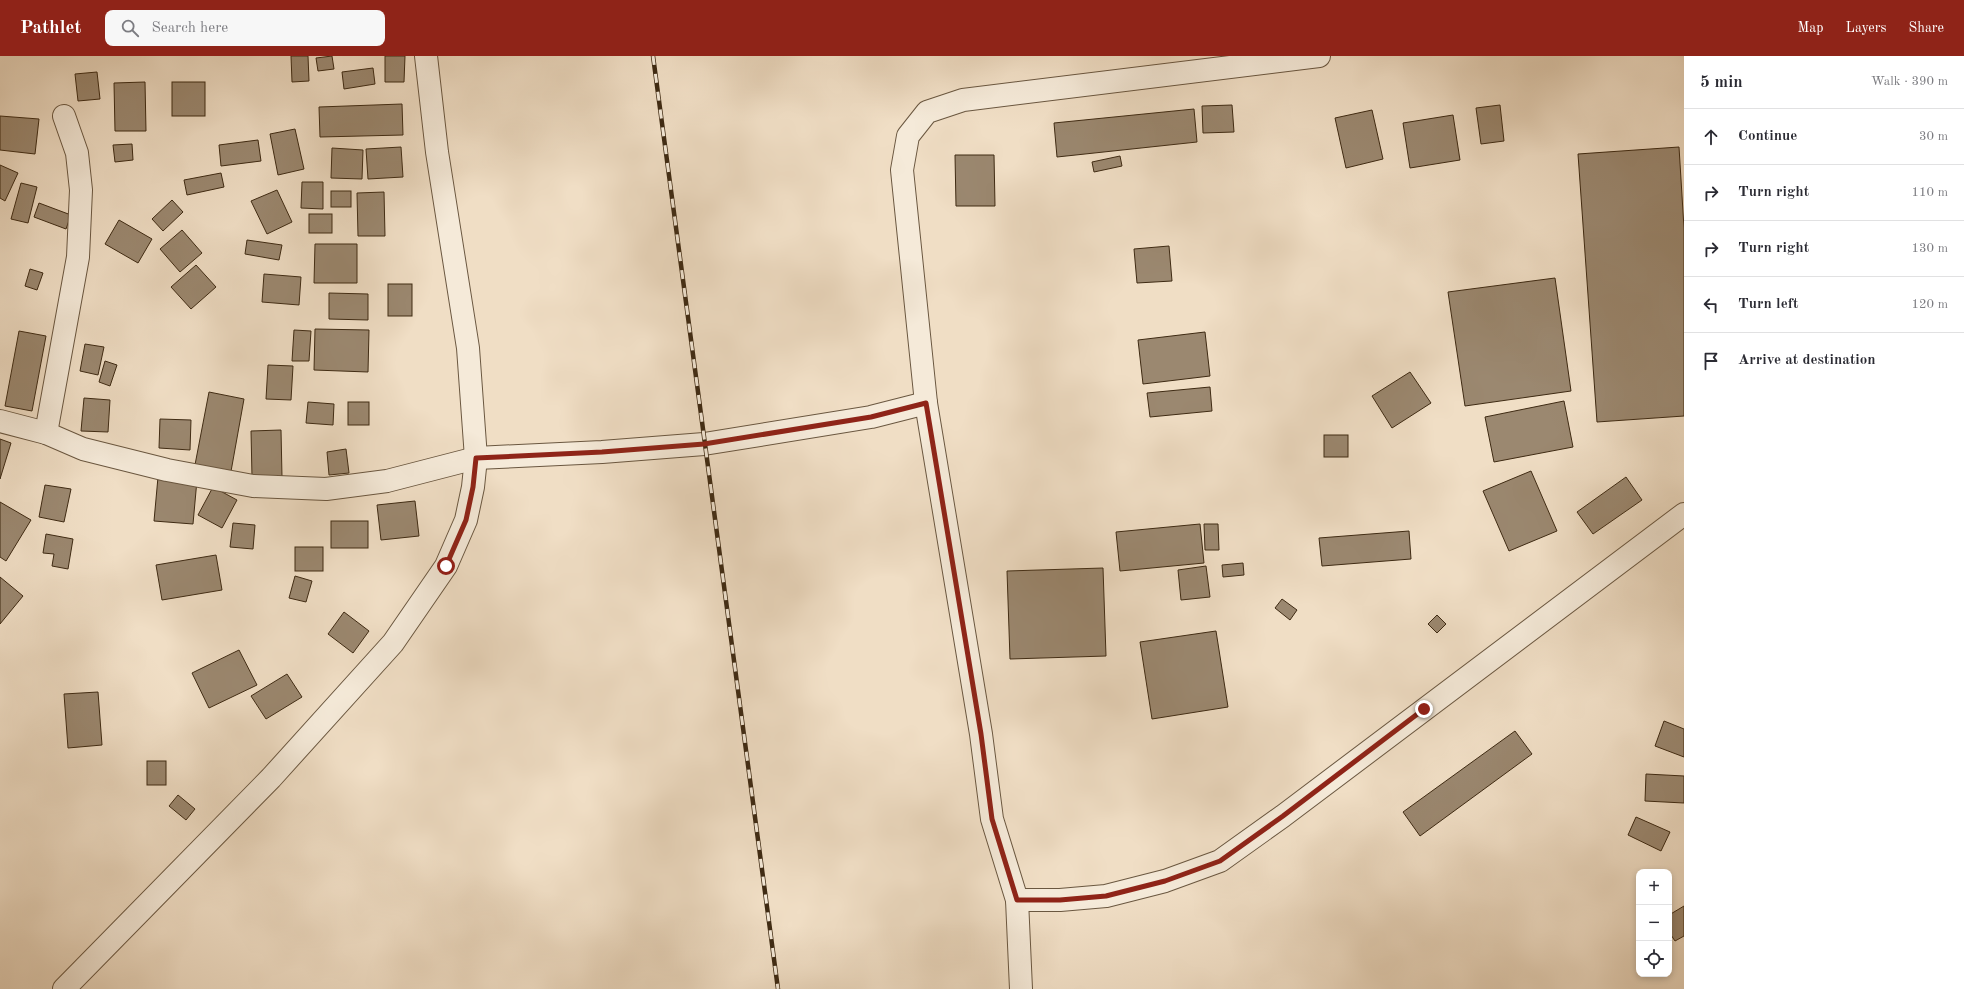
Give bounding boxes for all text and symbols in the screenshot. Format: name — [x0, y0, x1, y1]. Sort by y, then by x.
search box — [105, 10, 385, 46]
icon: search — [119, 17, 141, 39]
text: Pathlet — [20, 19, 81, 38]
text: Search here — [151, 21, 228, 36]
text: Map — [1798, 21, 1824, 35]
text: Layers — [1846, 21, 1887, 35]
text: Share — [1909, 21, 1944, 35]
text: 5 min — [1700, 74, 1743, 91]
text: Walk · 390 m — [1871, 75, 1948, 88]
icon: ahead — [1700, 126, 1722, 148]
text: Continue — [1738, 129, 1797, 144]
text: 30 m — [1919, 130, 1948, 143]
icon: right — [1700, 182, 1722, 204]
text: Turn right — [1738, 185, 1809, 200]
text: 110 m — [1911, 186, 1948, 199]
icon: right — [1700, 238, 1722, 260]
text: Turn right — [1738, 241, 1809, 256]
text: 130 m — [1911, 242, 1948, 255]
icon: left — [1700, 294, 1722, 316]
text: Turn left — [1738, 297, 1798, 312]
text: 120 m — [1911, 298, 1948, 311]
icon: arrive — [1700, 350, 1722, 372]
text: Arrive at destination — [1738, 353, 1876, 368]
route start — [437, 557, 455, 575]
route end — [1415, 700, 1433, 718]
map controls — [1636, 869, 1672, 977]
button: + — [1636, 869, 1672, 905]
button: − — [1636, 905, 1672, 941]
button: locate — [1636, 941, 1672, 977]

